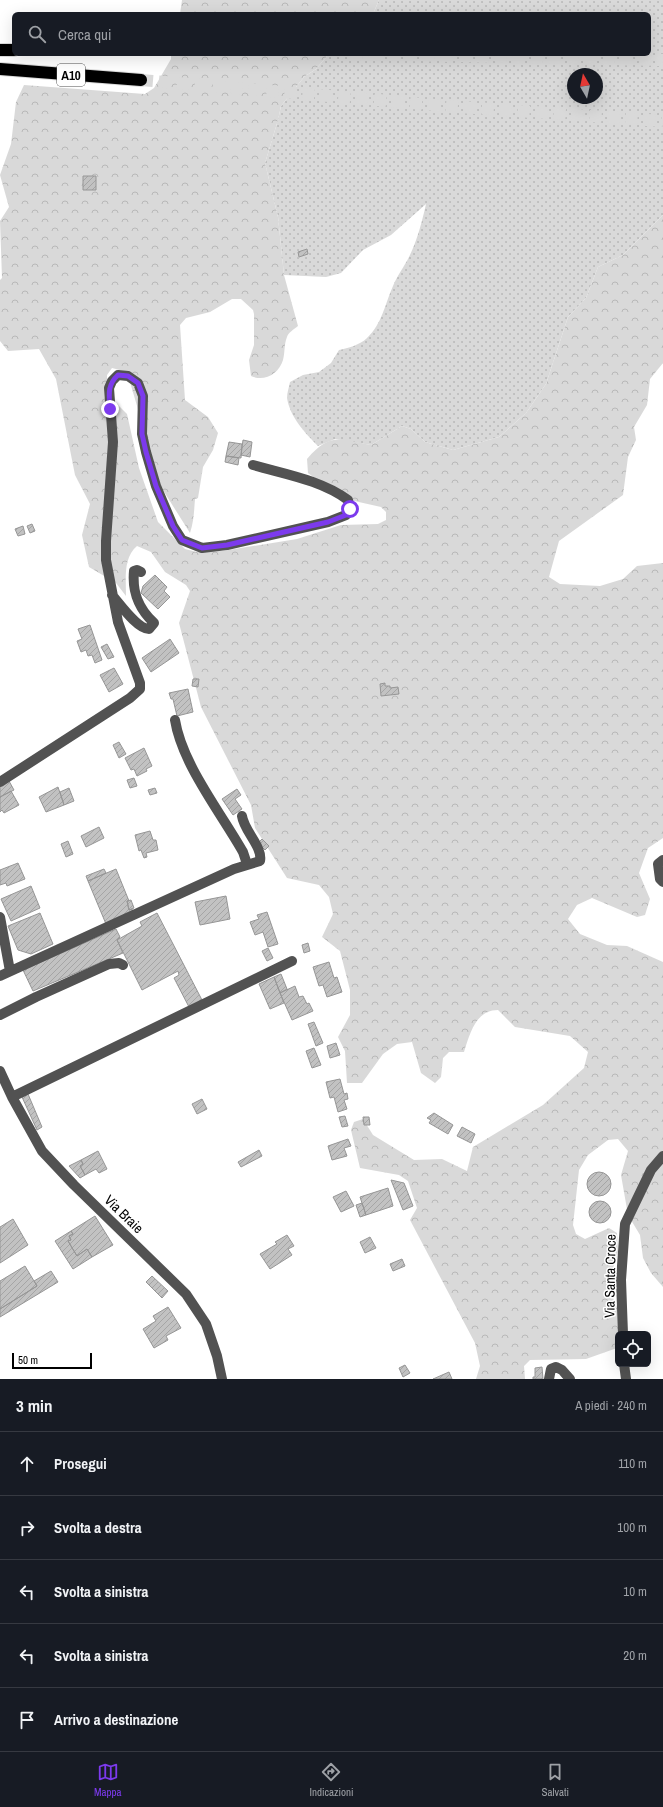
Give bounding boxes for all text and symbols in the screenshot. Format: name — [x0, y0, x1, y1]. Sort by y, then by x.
search box — [12, 12, 651, 56]
icon: search — [26, 23, 48, 45]
text: Cerca qui — [58, 24, 111, 45]
road number: A10 — [57, 64, 85, 86]
north arrow — [567, 68, 603, 104]
route end — [101, 400, 119, 418]
route start — [341, 500, 359, 518]
street label: Via Braie — [101, 1191, 147, 1237]
street label: Via Santa Croce — [600, 1234, 620, 1318]
map controls — [615, 1331, 651, 1367]
button: locate — [615, 1331, 651, 1367]
scale bar — [12, 1351, 92, 1370]
text: 50 m — [18, 1353, 38, 1367]
text: 3 min — [16, 1394, 52, 1417]
text: A piedi · 240 m — [575, 1397, 647, 1414]
icon: ahead — [16, 1453, 38, 1475]
text: Prosegui — [54, 1453, 107, 1474]
text: 110 m — [618, 1455, 647, 1472]
icon: right — [16, 1517, 38, 1539]
text: Svolta a destra — [54, 1517, 142, 1538]
text: 100 m — [617, 1519, 647, 1536]
icon: left — [16, 1581, 38, 1603]
text: Svolta a sinistra — [54, 1581, 148, 1602]
text: 10 m — [623, 1583, 647, 1600]
icon: left — [16, 1645, 38, 1667]
text: Svolta a sinistra — [54, 1645, 148, 1666]
text: 20 m — [623, 1647, 647, 1664]
icon: arrive — [16, 1709, 38, 1731]
text: Arrivo a destinazione — [54, 1709, 178, 1730]
tab: Mappa — [94, 1761, 122, 1799]
tab: Indicazioni — [309, 1761, 354, 1799]
tab: Salvati — [541, 1761, 569, 1799]

